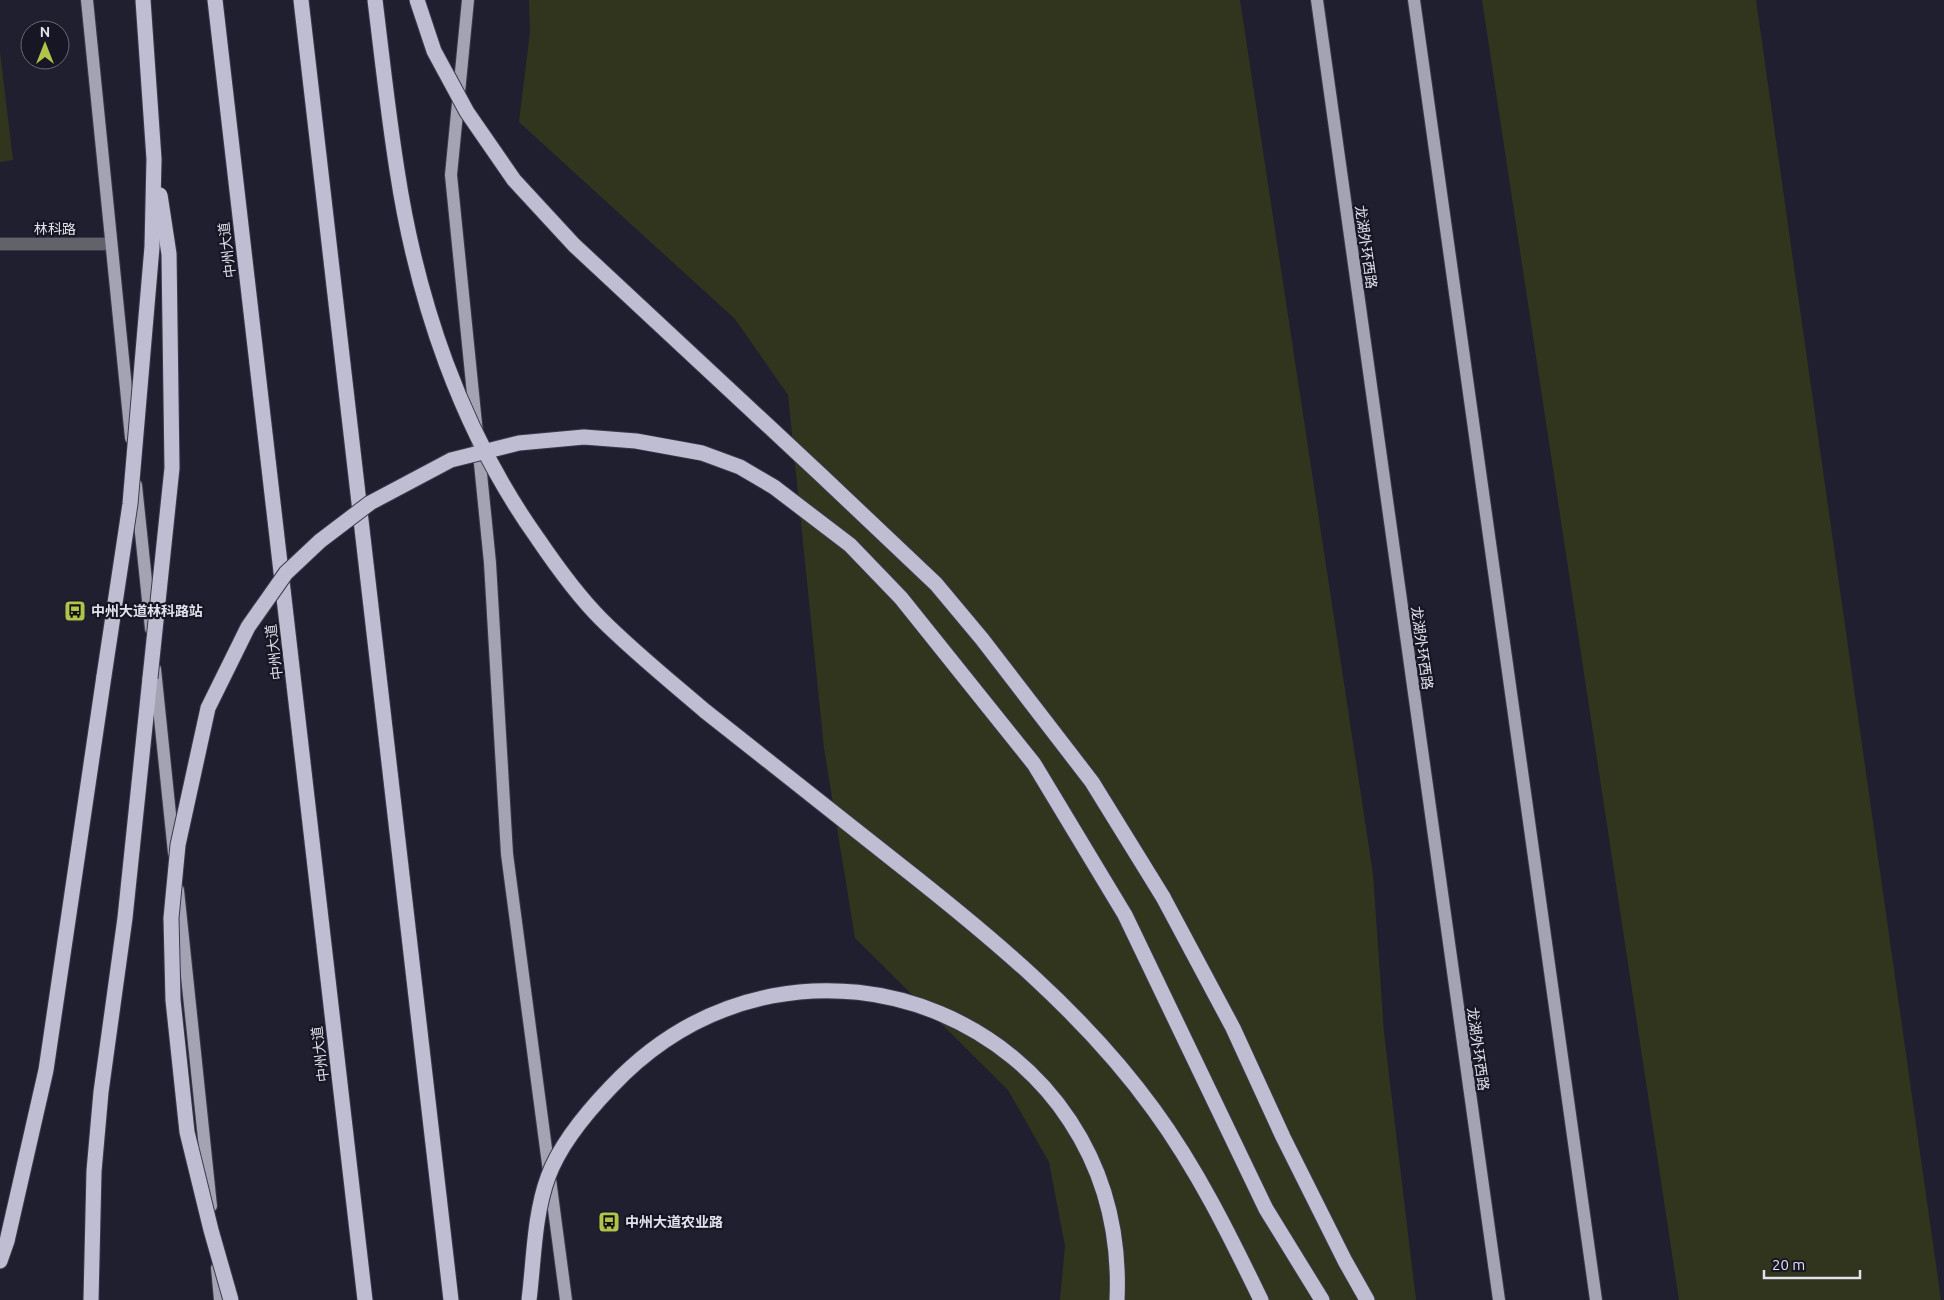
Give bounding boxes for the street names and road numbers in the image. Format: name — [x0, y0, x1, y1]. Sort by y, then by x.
street label: 龙湖外环西路 — [1352, 204, 1380, 290]
street label: 林科路 — [34, 221, 76, 237]
street label: 中州大道 — [216, 221, 238, 279]
street label: 龙湖外环西路 — [1408, 605, 1436, 691]
street label: 中州大道 — [263, 623, 285, 681]
street label: 龙湖外环西路 — [1464, 1006, 1492, 1092]
street label: 中州大道 — [309, 1025, 331, 1083]

